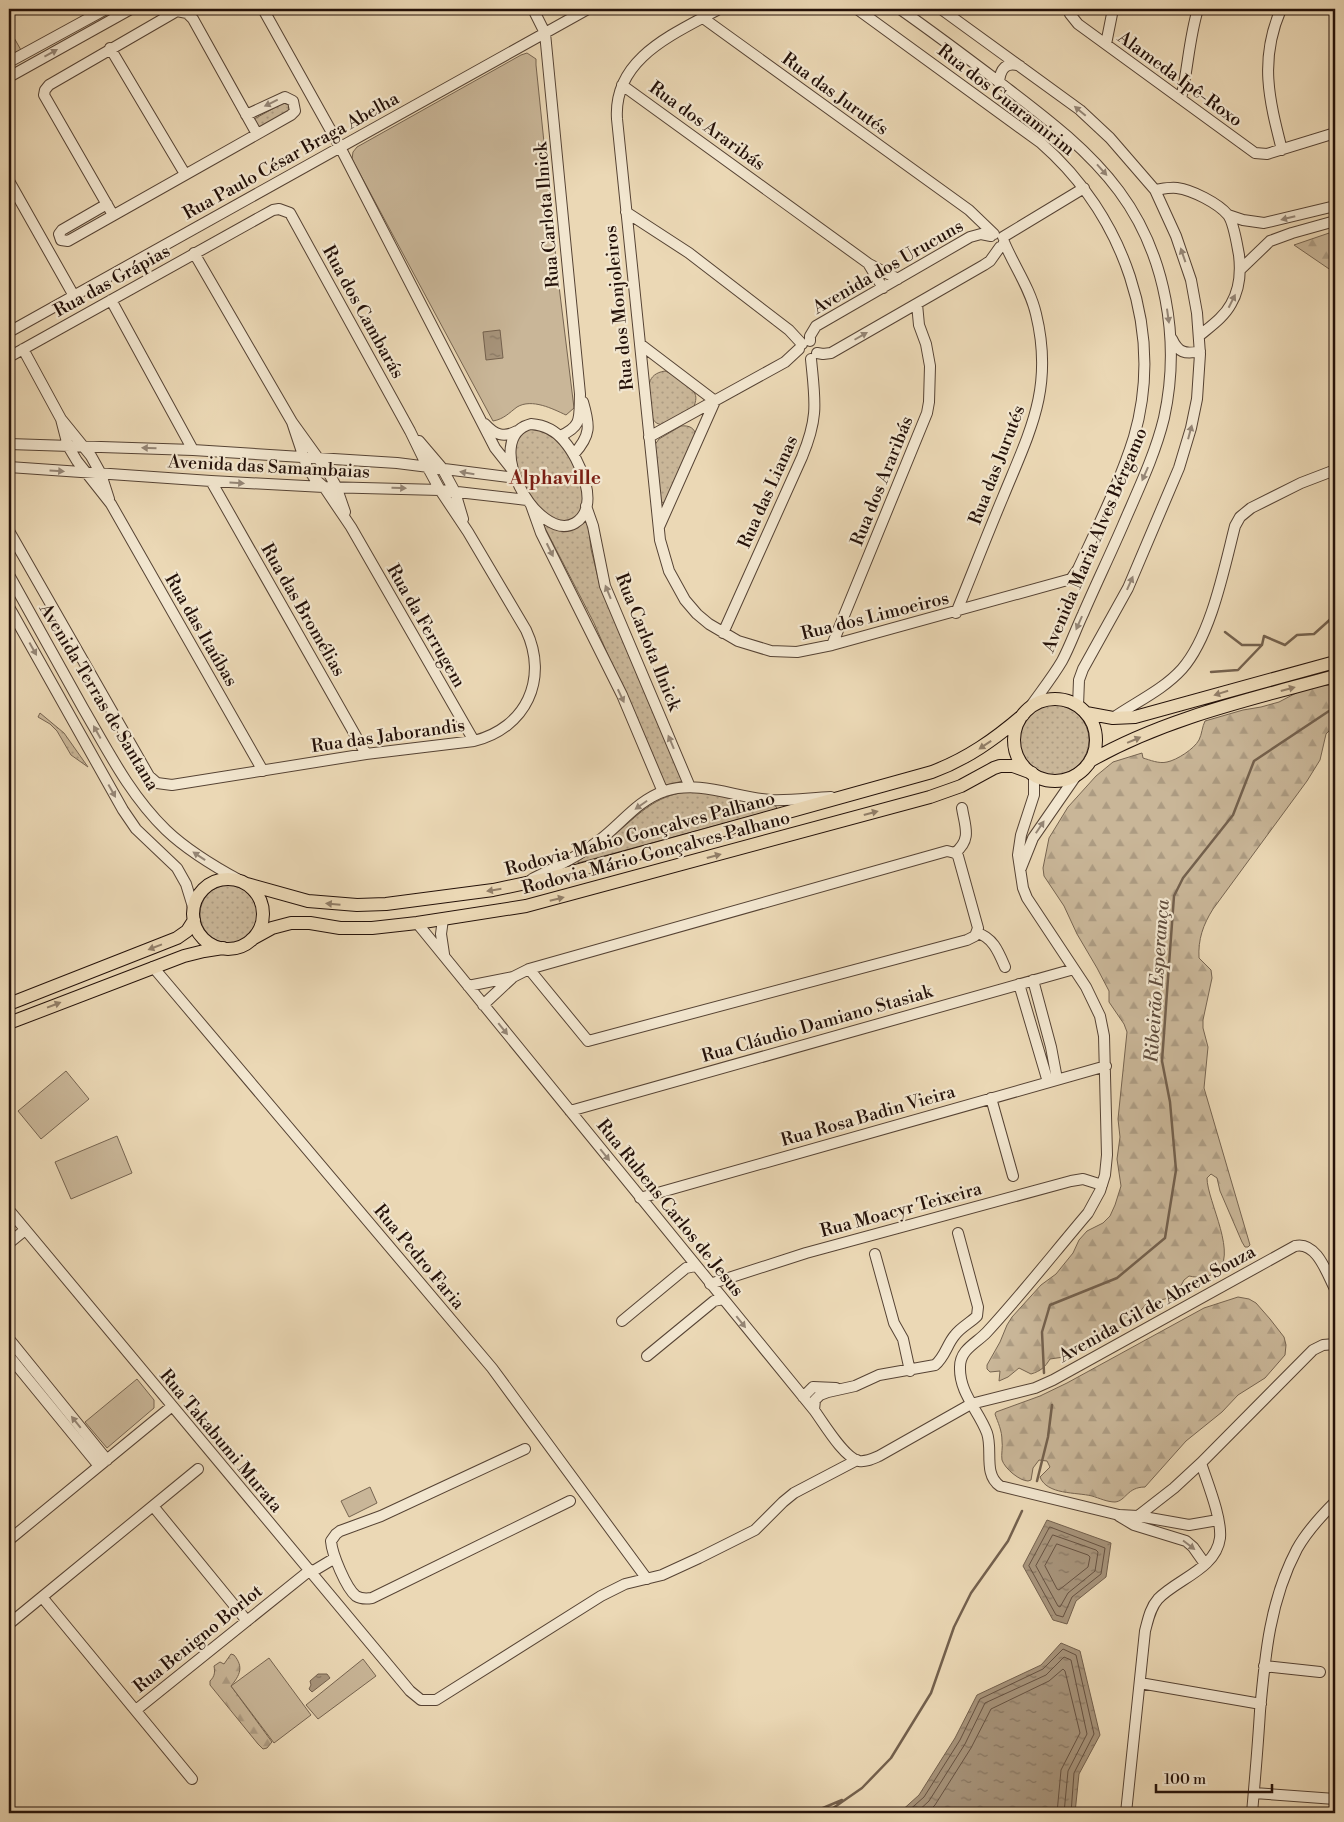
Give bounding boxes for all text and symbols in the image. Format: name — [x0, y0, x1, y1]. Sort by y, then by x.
street label: Alameda Ipê-Roxo — [1112, 25, 1247, 132]
street label: Rua dos Guaramirim — [933, 39, 1080, 161]
street label: Rua das Jurutés — [777, 48, 893, 140]
one-way arrow — [45, 49, 58, 58]
street label: Rua dos Araribás — [644, 76, 770, 176]
street label: Rua Paulo César Braga Abelha — [179, 86, 404, 225]
one-way arrow — [264, 99, 278, 107]
one-way arrow — [1073, 105, 1086, 116]
street label: Rua Carlota Ilnick — [529, 139, 565, 289]
one-way arrow — [1096, 164, 1108, 176]
street label: Avenida dos Urucuns — [808, 214, 968, 320]
one-way arrow — [1280, 214, 1295, 222]
street label: Rua dos Monjoleiros — [599, 224, 639, 392]
street label: Rua das Grápias — [50, 239, 174, 323]
street label: Rua dos Cambarás — [317, 241, 409, 383]
one-way arrow — [1178, 247, 1186, 262]
one-way arrow — [1228, 293, 1236, 308]
one-way arrow — [1164, 308, 1172, 324]
one-way arrow — [854, 332, 867, 341]
street label: Rua das Jurutés — [964, 402, 1030, 528]
street label: Rua dos Araribás — [846, 413, 919, 549]
street label: Avenida Maria Alves Bérgamo — [1037, 424, 1153, 657]
one-way arrow — [1186, 425, 1194, 440]
street label: Rua das Lianas — [733, 432, 803, 552]
one-way arrow — [140, 444, 156, 452]
street label: Avenida das Samambaias — [166, 450, 371, 484]
district label: Alphaville — [508, 466, 601, 490]
one-way arrow — [50, 467, 66, 475]
one-way arrow — [1140, 467, 1148, 481]
one-way arrow — [459, 468, 475, 476]
one-way arrow — [229, 479, 245, 487]
one-way arrow — [392, 485, 408, 493]
street label: Rua das Bromélias — [256, 539, 350, 681]
one-way arrow — [546, 543, 554, 557]
street label: Rua da Ferrugem — [381, 560, 471, 692]
street label: Rua das Itaúbas — [159, 569, 243, 691]
street label: Rua Carlota Ilnick — [610, 570, 687, 716]
one-way arrow — [1127, 576, 1135, 590]
one-way arrow — [603, 585, 611, 599]
street label: Rua dos Limoeiros — [799, 586, 952, 646]
street label: Avenida Terras de Santana — [33, 598, 165, 796]
one-way arrow — [1074, 616, 1082, 630]
one-way arrow — [28, 642, 37, 656]
one-way arrow — [1280, 685, 1295, 693]
one-way arrow — [618, 689, 626, 703]
one-way arrow — [1213, 690, 1228, 698]
street label: Rua das Jaborandis — [310, 714, 467, 758]
one-way arrow — [93, 726, 102, 739]
one-way arrow — [667, 735, 675, 749]
one-way arrow — [1127, 735, 1141, 743]
one-way arrow — [978, 740, 991, 750]
one-way arrow — [108, 783, 116, 798]
street label: Rodovia Mabio Gonçalves Palhano — [502, 787, 778, 881]
one-way arrow — [634, 800, 648, 810]
street label: Rodovia Mário Gonçalves Palhano — [519, 806, 793, 900]
one-way arrow — [863, 809, 878, 817]
one-way arrow — [1035, 820, 1045, 834]
one-way arrow — [193, 852, 206, 861]
one-way arrow — [706, 852, 721, 860]
one-way arrow — [486, 886, 502, 894]
one-way arrow — [549, 895, 565, 903]
water label: Ribeirão Esperança — [1139, 898, 1175, 1064]
one-way arrow — [325, 899, 341, 907]
one-way arrow — [147, 943, 162, 951]
street label: Rua Cláudio Damiano Stasiak — [699, 980, 937, 1068]
one-way arrow — [47, 1001, 61, 1009]
one-way arrow — [497, 1022, 508, 1035]
street label: Rua Rosa Badin Vieira — [778, 1080, 959, 1152]
street label: Rua Rubens Carlos de Jesus — [591, 1115, 749, 1301]
one-way arrow — [600, 1148, 611, 1161]
street label: Rua Moacyr Teixeira — [818, 1177, 985, 1243]
street label: Rua Pedro Faria — [368, 1200, 470, 1315]
street label: Avenida Gil de Abreu Souza — [1054, 1240, 1260, 1368]
one-way arrow — [736, 1315, 747, 1328]
street label: Rua Takabumi Murata — [154, 1365, 288, 1518]
one-way arrow — [71, 1416, 82, 1429]
one-way arrow — [1182, 1540, 1196, 1550]
street label: Rua Benigno Borlot — [129, 1579, 268, 1698]
scale bar — [1156, 1762, 1273, 1794]
text: 100 m — [1164, 1770, 1206, 1789]

